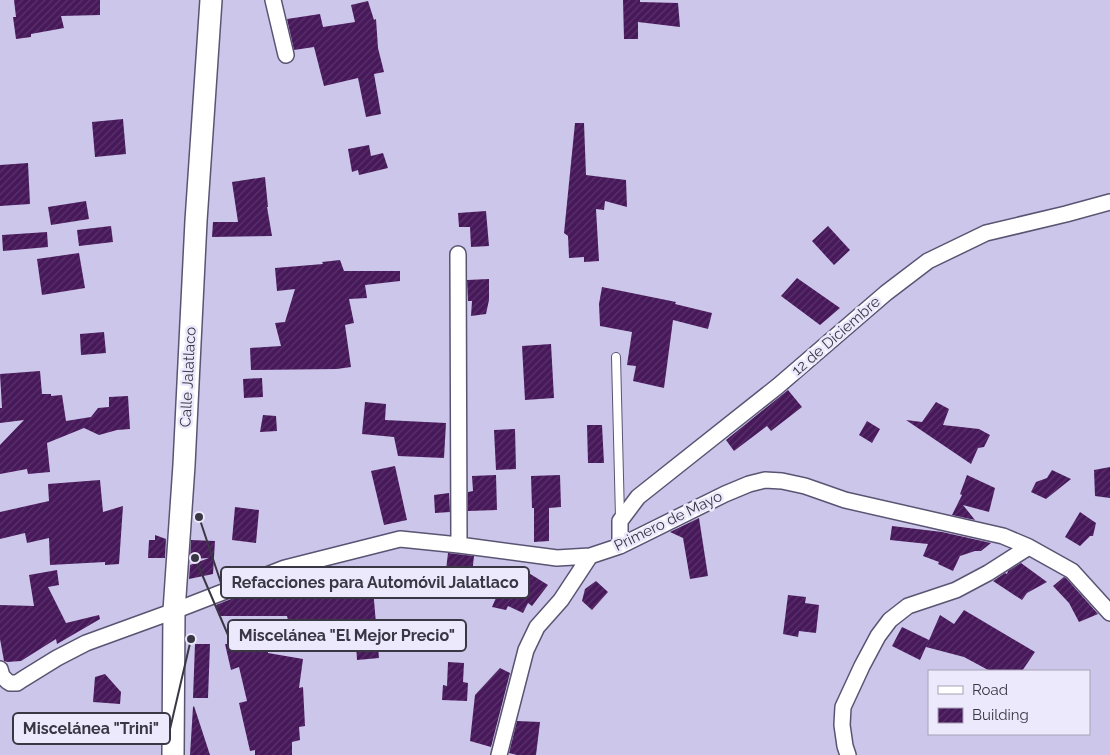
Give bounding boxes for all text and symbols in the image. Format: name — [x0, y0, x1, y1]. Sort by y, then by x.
street label: 12 de Diciembre — [788, 293, 884, 379]
street label: Calle Jalatlaco — [176, 326, 200, 428]
street label: Primero de Mayo — [611, 487, 725, 555]
callout: Refacciones para Automóvil Jalatlaco — [221, 567, 529, 598]
text: Refacciones para Automóvil Jalatlaco — [231, 573, 519, 592]
callout: Miscelánea "El Mejor Precio" — [228, 620, 466, 651]
text: Miscelánea "El Mejor Precio" — [239, 626, 455, 645]
legend — [928, 670, 1090, 735]
text: Road — [972, 681, 1008, 699]
text: Building — [972, 706, 1029, 724]
callout: Miscelánea "Trini" — [13, 713, 170, 744]
text: Miscelánea "Trini" — [23, 719, 159, 738]

